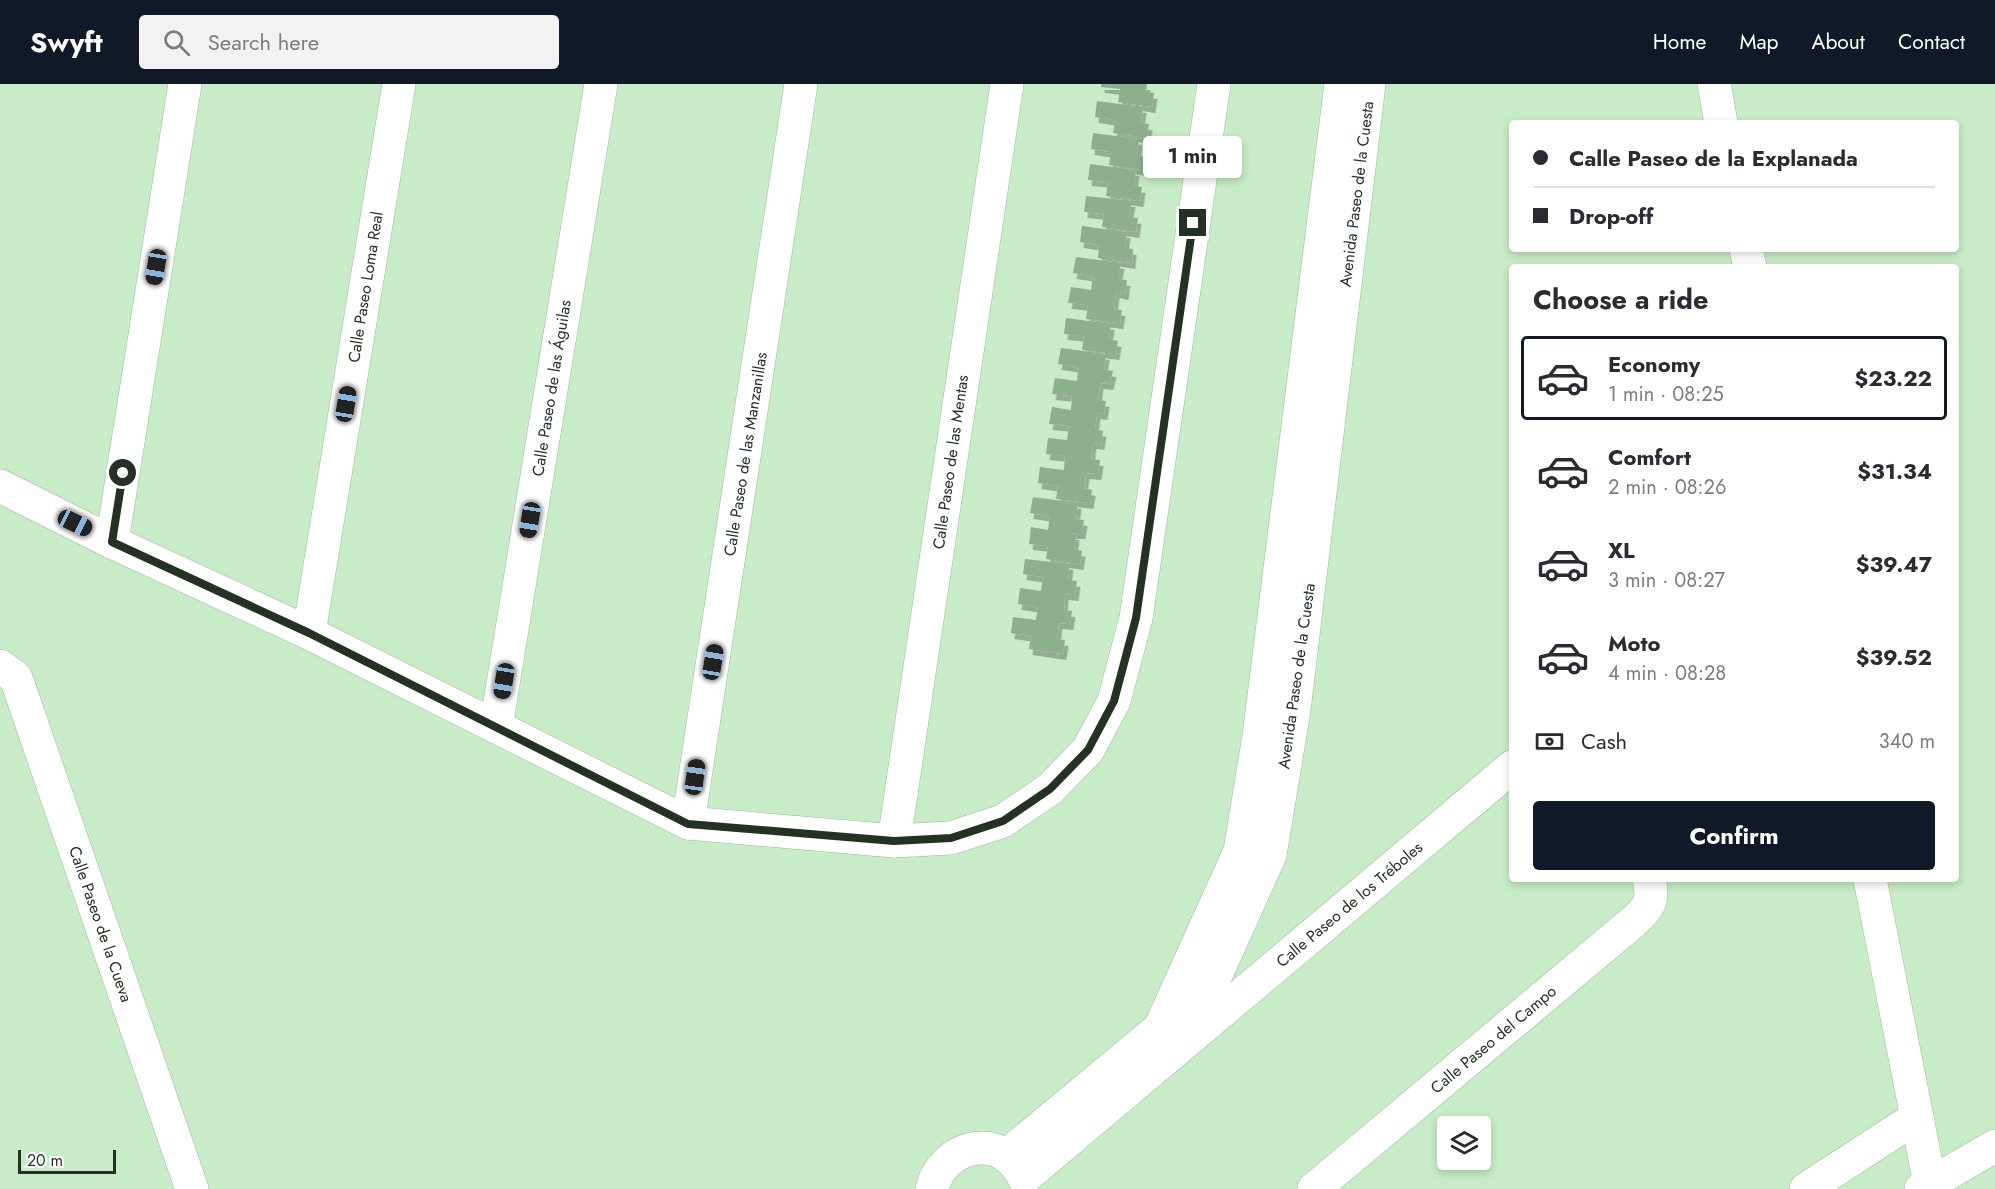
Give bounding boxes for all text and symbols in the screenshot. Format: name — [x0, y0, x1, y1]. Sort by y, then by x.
search box — [139, 15, 559, 69]
text: Swyft — [30, 22, 103, 63]
icon: search — [160, 26, 193, 59]
text: Search here — [208, 26, 319, 58]
text: Home — [1653, 27, 1706, 57]
text: Map — [1739, 27, 1779, 57]
text: About — [1812, 27, 1865, 57]
text: Contact — [1898, 27, 1965, 57]
street label: Avenida Paseo de la Cuesta — [1334, 100, 1379, 288]
callout: 1 min — [1144, 136, 1242, 178]
text: 1 min — [1168, 142, 1217, 171]
text: Calle Paseo de la Explanada — [1569, 142, 1858, 174]
text: Drop-off — [1569, 200, 1653, 232]
route end — [1179, 209, 1206, 236]
street label: Calle Paseo Loma Real — [342, 210, 389, 364]
car — [144, 248, 168, 286]
text: Choose a ride — [1533, 280, 1708, 319]
street label: Calle Paseo de las Águilas — [526, 298, 577, 478]
text: Economy — [1608, 348, 1700, 380]
street label: Calle Paseo de las Manzanillas — [718, 350, 773, 558]
icon: car — [1536, 351, 1590, 405]
text: $23.22 — [1855, 362, 1932, 394]
street label: Calle Paseo de las Mentas — [927, 374, 974, 551]
text: 1 min · 08:25 — [1608, 380, 1724, 409]
car — [334, 385, 358, 423]
text: Comfort — [1608, 441, 1691, 473]
icon: car — [1536, 444, 1590, 498]
text: $31.34 — [1857, 455, 1932, 487]
route start — [109, 459, 136, 486]
text: 2 min · 08:26 — [1608, 473, 1727, 502]
car — [518, 501, 542, 539]
car — [55, 507, 95, 539]
text: XL — [1608, 534, 1635, 566]
icon: car — [1536, 537, 1590, 591]
text: $39.47 — [1856, 548, 1932, 580]
text: 3 min · 08:27 — [1608, 566, 1725, 595]
street label: Avenida Paseo de la Cuesta — [1272, 582, 1321, 770]
text: Moto — [1608, 627, 1661, 659]
icon: car — [1536, 630, 1590, 684]
text: $39.52 — [1856, 641, 1932, 673]
car — [701, 643, 725, 681]
text: 4 min · 08:28 — [1608, 659, 1726, 688]
car — [492, 662, 516, 700]
icon: cash — [1533, 725, 1566, 758]
text: Cash — [1581, 725, 1627, 757]
text: 340 m — [1879, 727, 1935, 756]
car — [684, 758, 706, 796]
button: Confirm — [1533, 801, 1935, 870]
street label: Calle Paseo de los Tréboles — [1271, 836, 1428, 973]
street label: Calle Paseo de la Cueva — [63, 843, 138, 1005]
street label: Calle Paseo del Campo — [1425, 980, 1561, 1099]
map controls — [1437, 1116, 1491, 1170]
button: layers — [1437, 1116, 1491, 1170]
scale bar — [18, 1147, 116, 1174]
text: 20 m — [27, 1149, 63, 1172]

